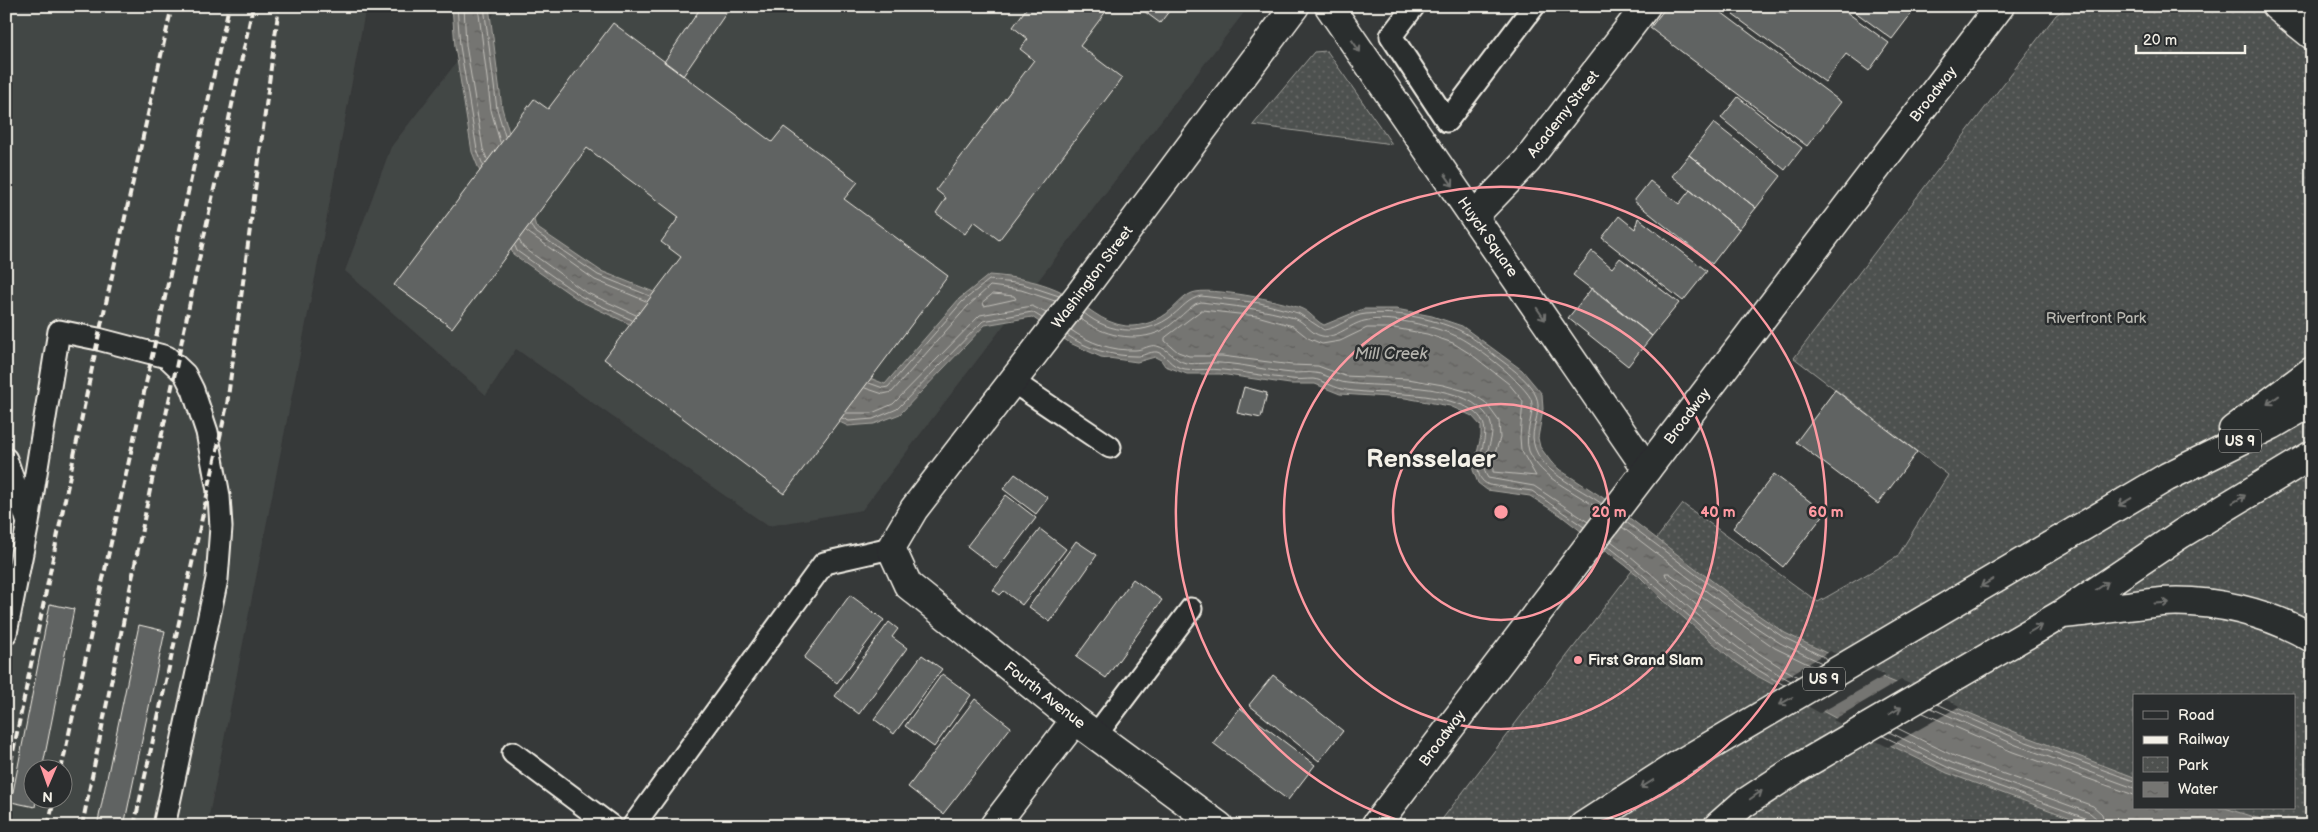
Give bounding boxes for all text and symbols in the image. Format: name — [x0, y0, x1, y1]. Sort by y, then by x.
scale bar — [2136, 22, 2244, 54]
text: 20 m — [2143, 31, 2177, 50]
one-way arrow — [1351, 39, 1361, 53]
street label: Broadway — [1906, 62, 1961, 126]
street label: Academy Street — [1523, 66, 1604, 162]
one-way arrow — [1444, 173, 1454, 187]
street label: Huyck Square — [1453, 194, 1522, 281]
street label: Washington Street — [1048, 222, 1137, 332]
one-way arrow — [1536, 307, 1546, 321]
park label: Riverfront Park — [2046, 309, 2147, 328]
water label: Mill Creek — [1355, 345, 1428, 364]
street label: Broadway — [1660, 384, 1715, 448]
one-way arrow — [2267, 395, 2281, 406]
road number: US 9 — [2219, 430, 2261, 452]
district label: Rensselaer — [1366, 444, 1497, 475]
one-way arrow — [2231, 493, 2245, 503]
one-way arrow — [2118, 497, 2132, 507]
centre of rings — [1492, 503, 1510, 521]
text: 20 m — [1592, 503, 1627, 522]
text: 40 m — [1700, 503, 1736, 522]
text: 60 m — [1808, 503, 1844, 522]
one-way arrow — [1980, 579, 1994, 589]
one-way arrow — [2095, 581, 2109, 591]
one-way arrow — [2154, 598, 2170, 607]
one-way arrow — [2028, 624, 2042, 634]
place label: First Grand Slam — [1588, 651, 1704, 670]
marker: First Grand Slam — [1572, 654, 1584, 666]
street label: Fourth Avenue — [1000, 658, 1089, 733]
road number: US 9 — [1803, 668, 1845, 691]
legend — [2133, 694, 2296, 810]
one-way arrow — [1780, 697, 1794, 707]
street label: Broadway — [1415, 706, 1470, 770]
one-way arrow — [1887, 706, 1901, 716]
text: Road — [2178, 706, 2214, 725]
text: Railway — [2178, 730, 2229, 749]
text: Park — [2178, 756, 2209, 775]
north arrow — [22, 760, 72, 810]
one-way arrow — [1640, 779, 1654, 790]
text: Water — [2178, 780, 2218, 799]
text: N — [42, 788, 53, 805]
one-way arrow — [1749, 790, 1763, 800]

